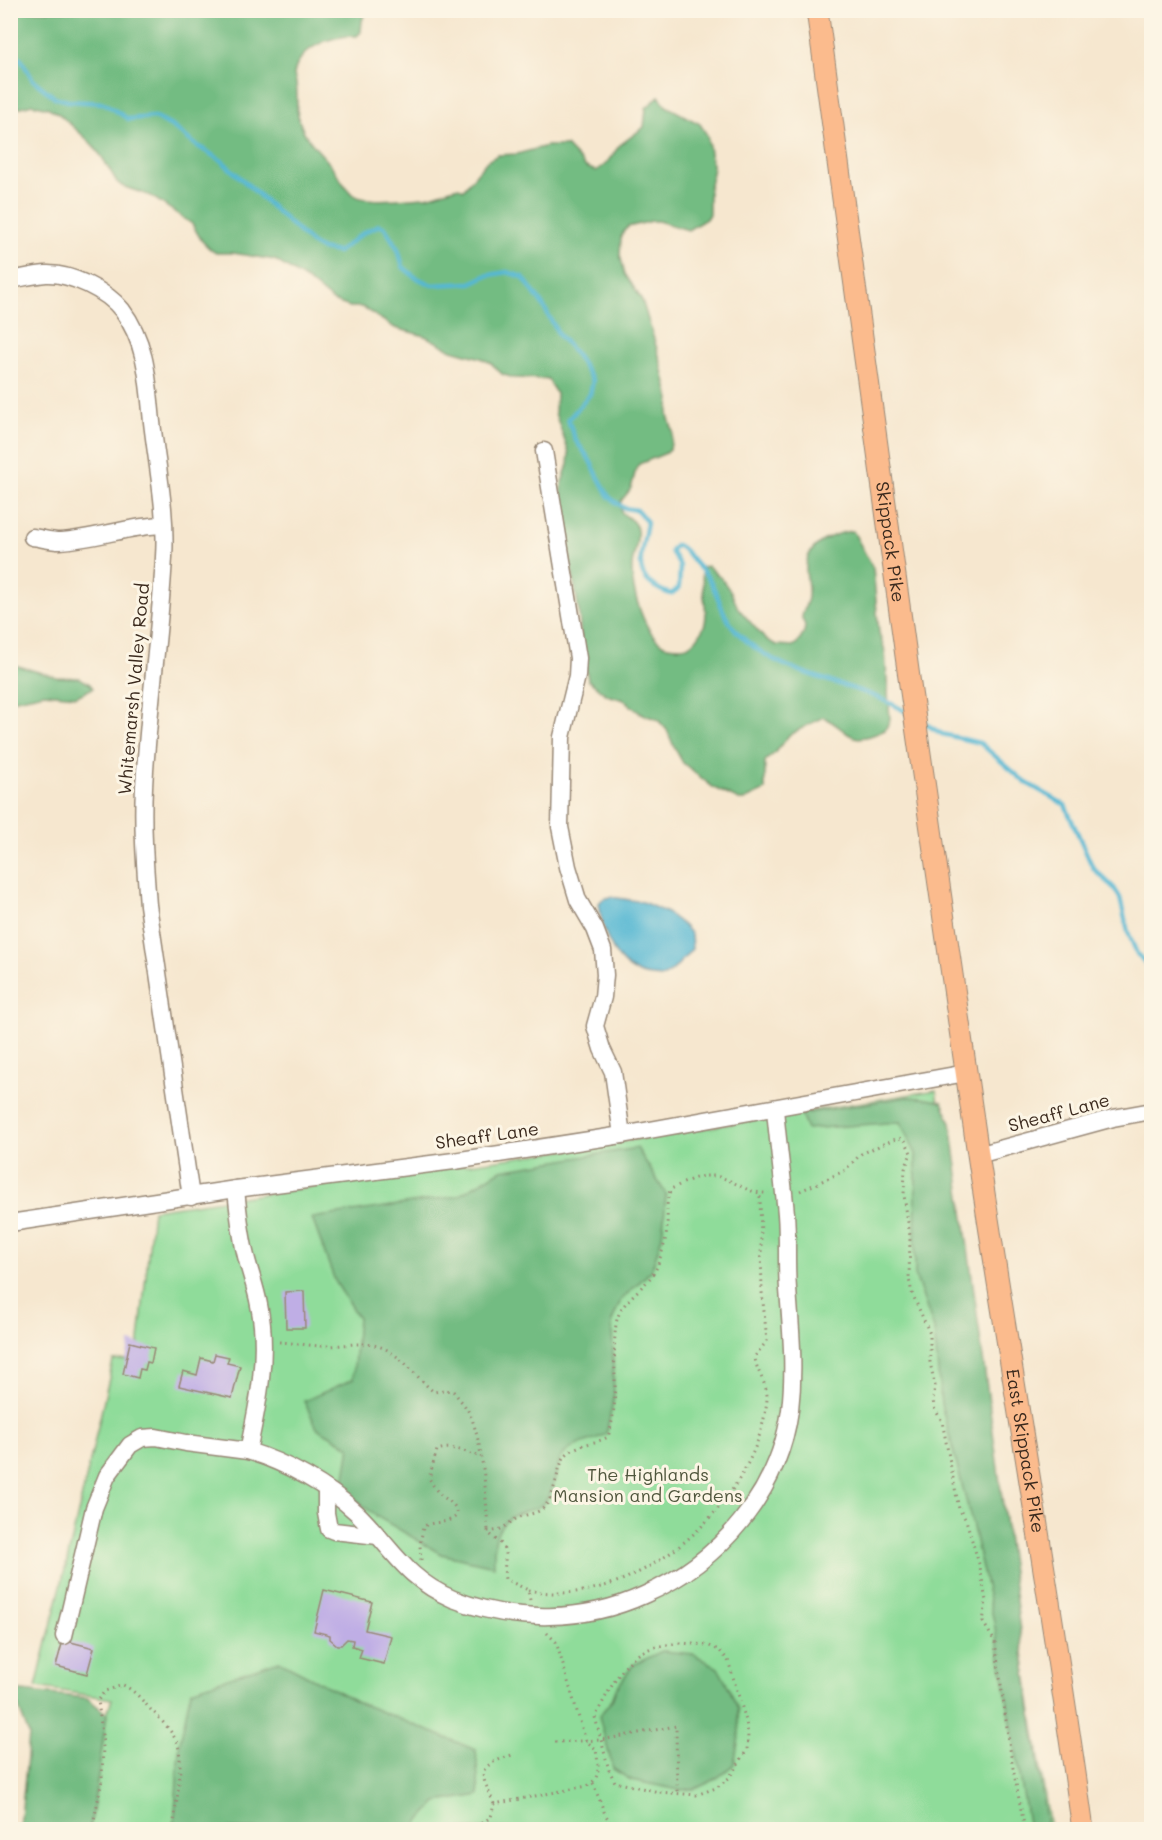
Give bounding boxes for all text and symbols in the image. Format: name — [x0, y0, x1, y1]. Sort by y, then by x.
street label: Skippack Pike — [871, 480, 911, 604]
street label: Whitemarsh Valley Road — [112, 582, 154, 796]
street label: Sheaff Lane — [1005, 1087, 1112, 1137]
street label: Sheaff Lane — [434, 1116, 540, 1154]
street label: East Skippack Pike — [1001, 1367, 1051, 1535]
park label: The Highlands Mansion and Gardens — [553, 1462, 743, 1507]

